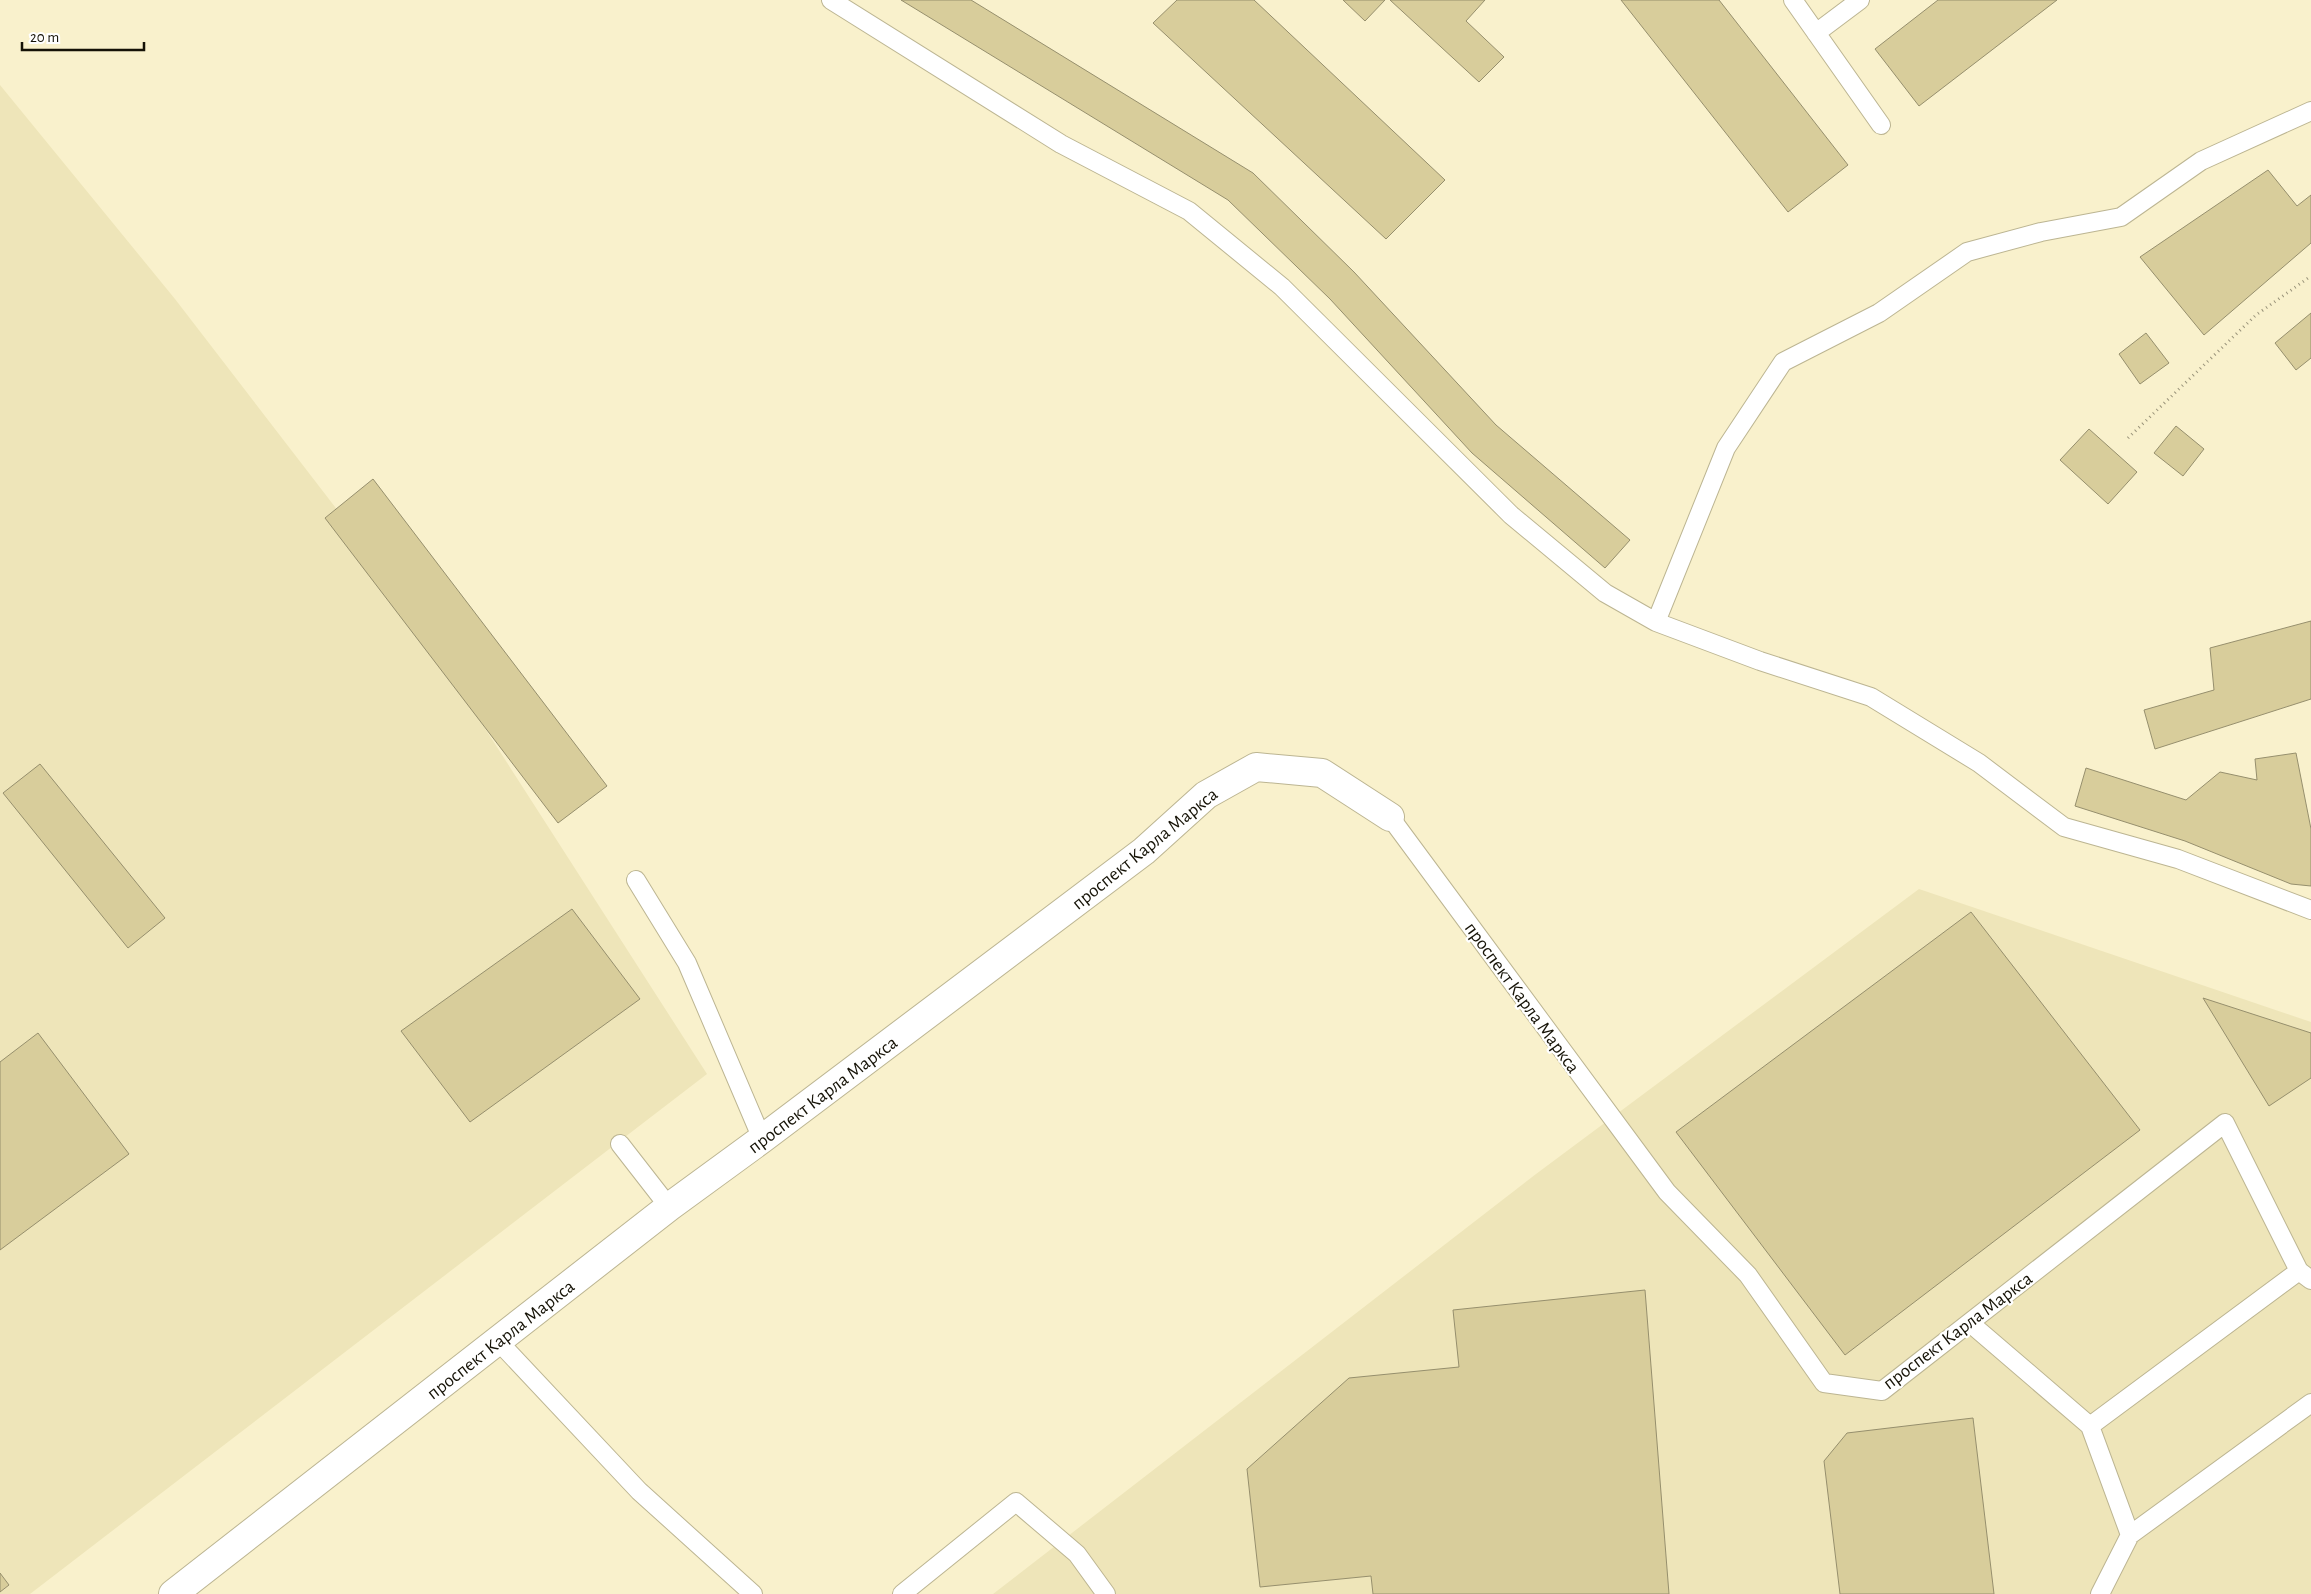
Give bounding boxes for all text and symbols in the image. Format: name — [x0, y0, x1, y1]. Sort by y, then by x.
scale bar — [22, 20, 145, 52]
text: 20 m — [30, 30, 59, 45]
street label: проспект Карла Маркса — [1068, 785, 1222, 914]
street label: проспект Карла Маркса — [1461, 919, 1583, 1077]
street label: проспект Карла Маркса — [745, 1033, 901, 1157]
street label: проспект Карла Маркса — [1880, 1269, 2036, 1393]
street label: проспект Карла Маркса — [424, 1277, 578, 1404]

